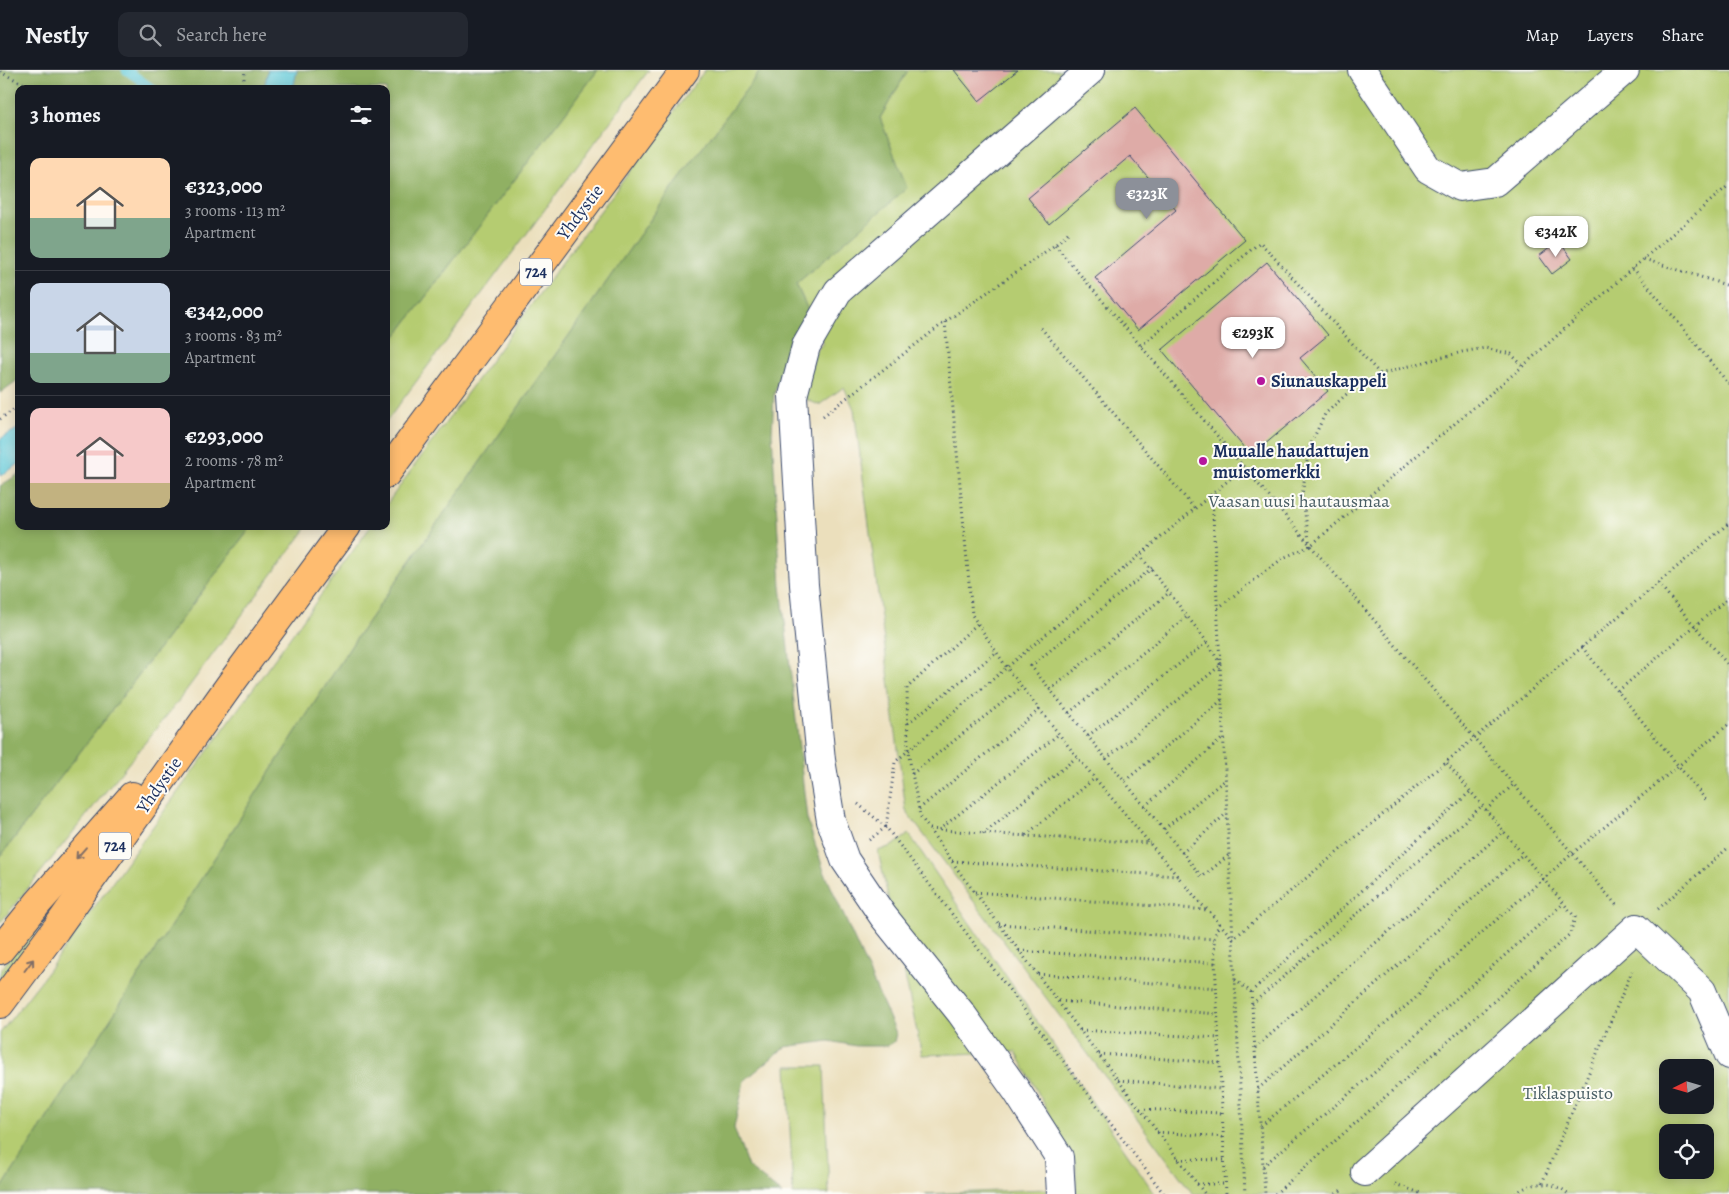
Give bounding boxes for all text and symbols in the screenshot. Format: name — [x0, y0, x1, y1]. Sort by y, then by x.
search box — [118, 12, 468, 57]
text: Nestly — [25, 19, 88, 51]
icon: search — [136, 21, 164, 49]
text: Search here — [176, 22, 267, 48]
text: Map — [1526, 23, 1559, 47]
text: Layers — [1587, 23, 1634, 47]
text: Share — [1662, 23, 1704, 47]
text: 3 homes — [30, 101, 101, 129]
icon: filters — [347, 101, 375, 129]
text: €323,000 — [185, 172, 263, 200]
icon: home — [70, 178, 130, 238]
pin: €323K — [1112, 178, 1182, 220]
street label: Yhdystie — [551, 179, 609, 245]
text: €323K — [1126, 183, 1168, 205]
text: 3 rooms · 113 m² — [185, 200, 285, 222]
pin: €342K — [1521, 216, 1591, 258]
text: €342K — [1535, 221, 1577, 243]
text: Apartment — [185, 222, 256, 244]
road number: 724 — [520, 258, 552, 286]
text: €342,000 — [185, 297, 263, 325]
icon: home — [70, 303, 130, 363]
pin: €293K — [1218, 316, 1288, 359]
text: €293K — [1232, 322, 1274, 344]
text: 3 rooms · 83 m² — [185, 325, 282, 347]
text: Apartment — [185, 347, 256, 369]
place label: Siunauskappeli — [1271, 369, 1387, 393]
marker: Siunauskappeli — [1255, 375, 1267, 387]
text: €293,000 — [185, 422, 263, 450]
icon: home — [70, 428, 130, 488]
place label: Muualle haudattujen muistomerkki — [1213, 439, 1369, 484]
text: 2 rooms · 78 m² — [185, 450, 283, 472]
marker: Muualle haudattujen muistomerkki — [1197, 455, 1209, 467]
text: Apartment — [185, 472, 256, 494]
park label: Vaasan uusi hautausmaa — [1207, 489, 1390, 513]
street label: Yhdystie — [130, 752, 187, 819]
road number: 724 — [99, 832, 131, 859]
one-way arrow — [75, 847, 87, 860]
one-way arrow — [24, 958, 34, 972]
north arrow — [1659, 1059, 1714, 1114]
map controls — [1659, 1059, 1714, 1179]
park label: Tiklaspuisto — [1523, 1081, 1613, 1105]
button: locate — [1659, 1124, 1714, 1179]

